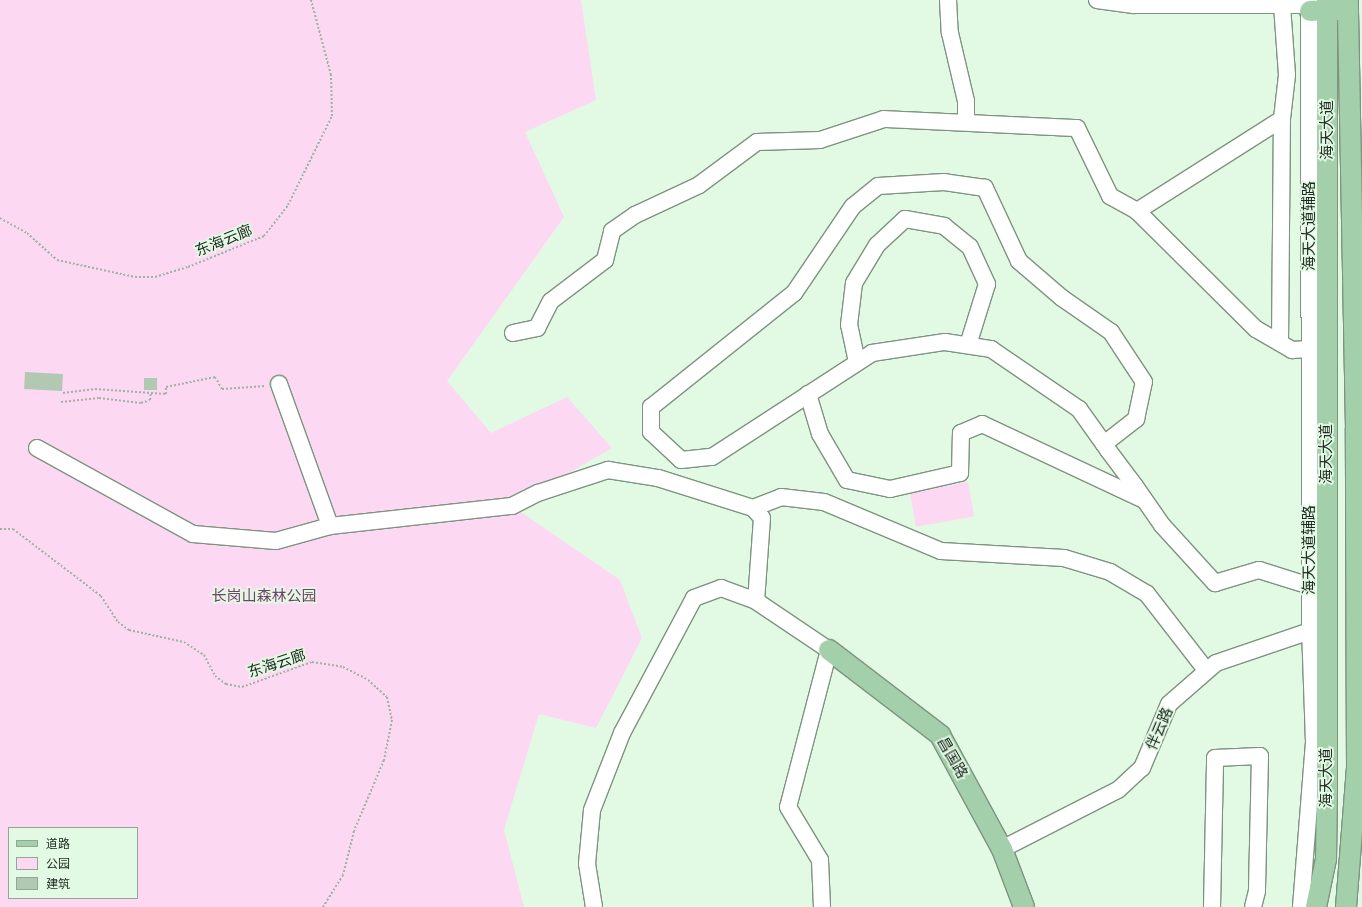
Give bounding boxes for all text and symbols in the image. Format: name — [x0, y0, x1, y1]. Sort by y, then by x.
street label: 海天大道 — [1319, 100, 1337, 160]
street label: 海天大道辅路 — [1301, 181, 1319, 271]
street label: 东海云廊 — [193, 221, 255, 261]
street label: 海天大道 — [1318, 424, 1336, 484]
street label: 海天大道辅路 — [1301, 505, 1319, 595]
park label: 长岗山森林公园 — [212, 588, 316, 606]
street label: 东海云廊 — [246, 646, 308, 682]
street label: 伴云路 — [1143, 705, 1177, 753]
street label: 昌国路 — [933, 734, 971, 782]
street label: 海天大道 — [1318, 748, 1336, 808]
legend — [8, 827, 138, 899]
text: 道路 — [46, 835, 70, 853]
text: 公园 — [46, 855, 70, 873]
text: 建筑 — [46, 875, 70, 893]

